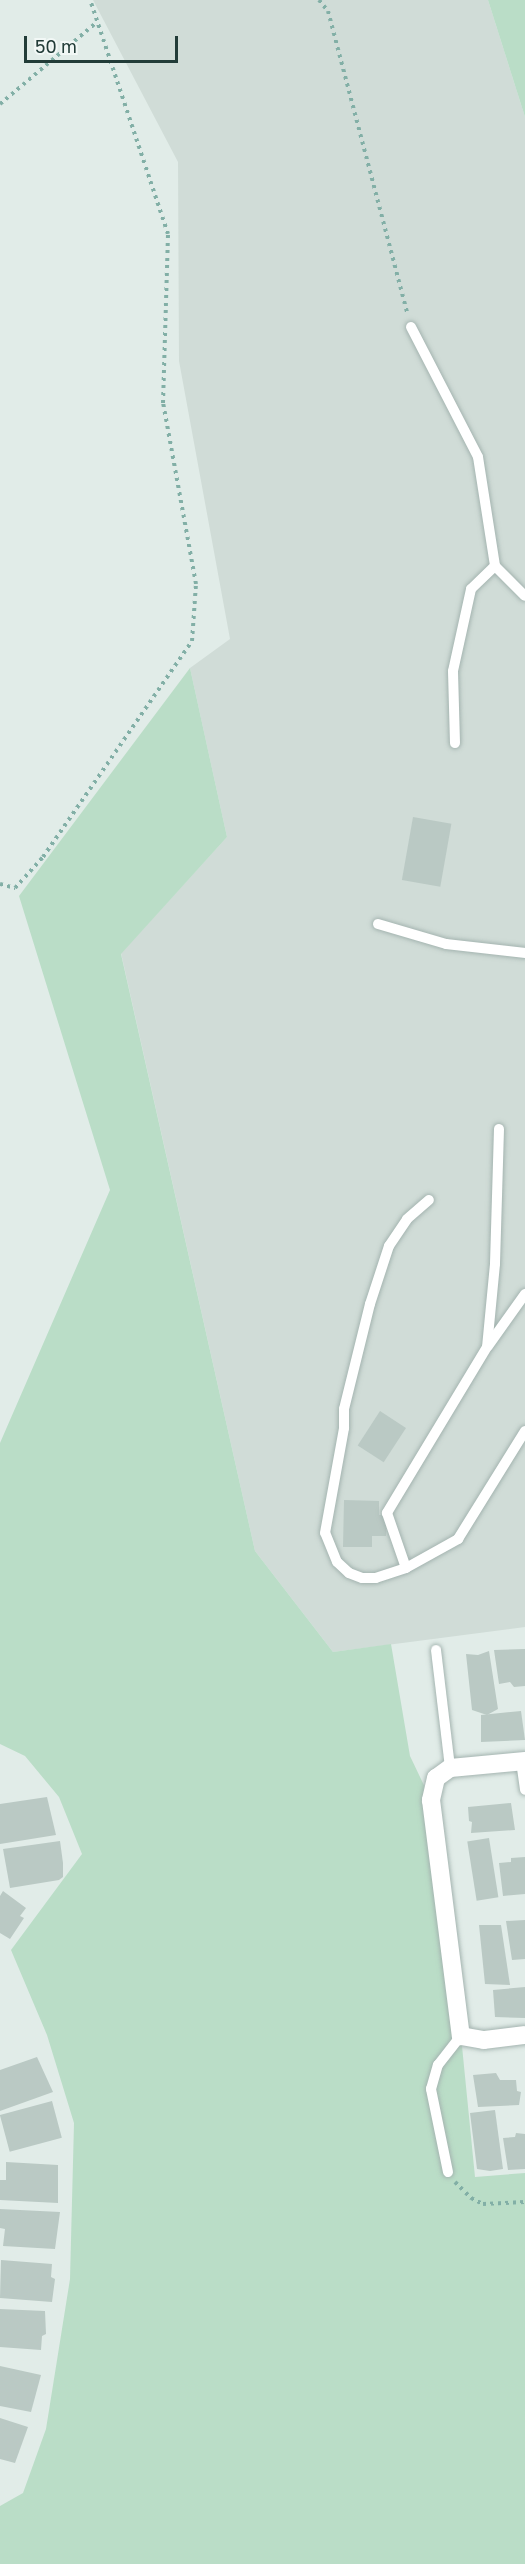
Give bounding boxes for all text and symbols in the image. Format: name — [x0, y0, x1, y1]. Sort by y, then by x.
scale bar — [27, 24, 182, 62]
text: 50 m — [35, 35, 77, 57]

